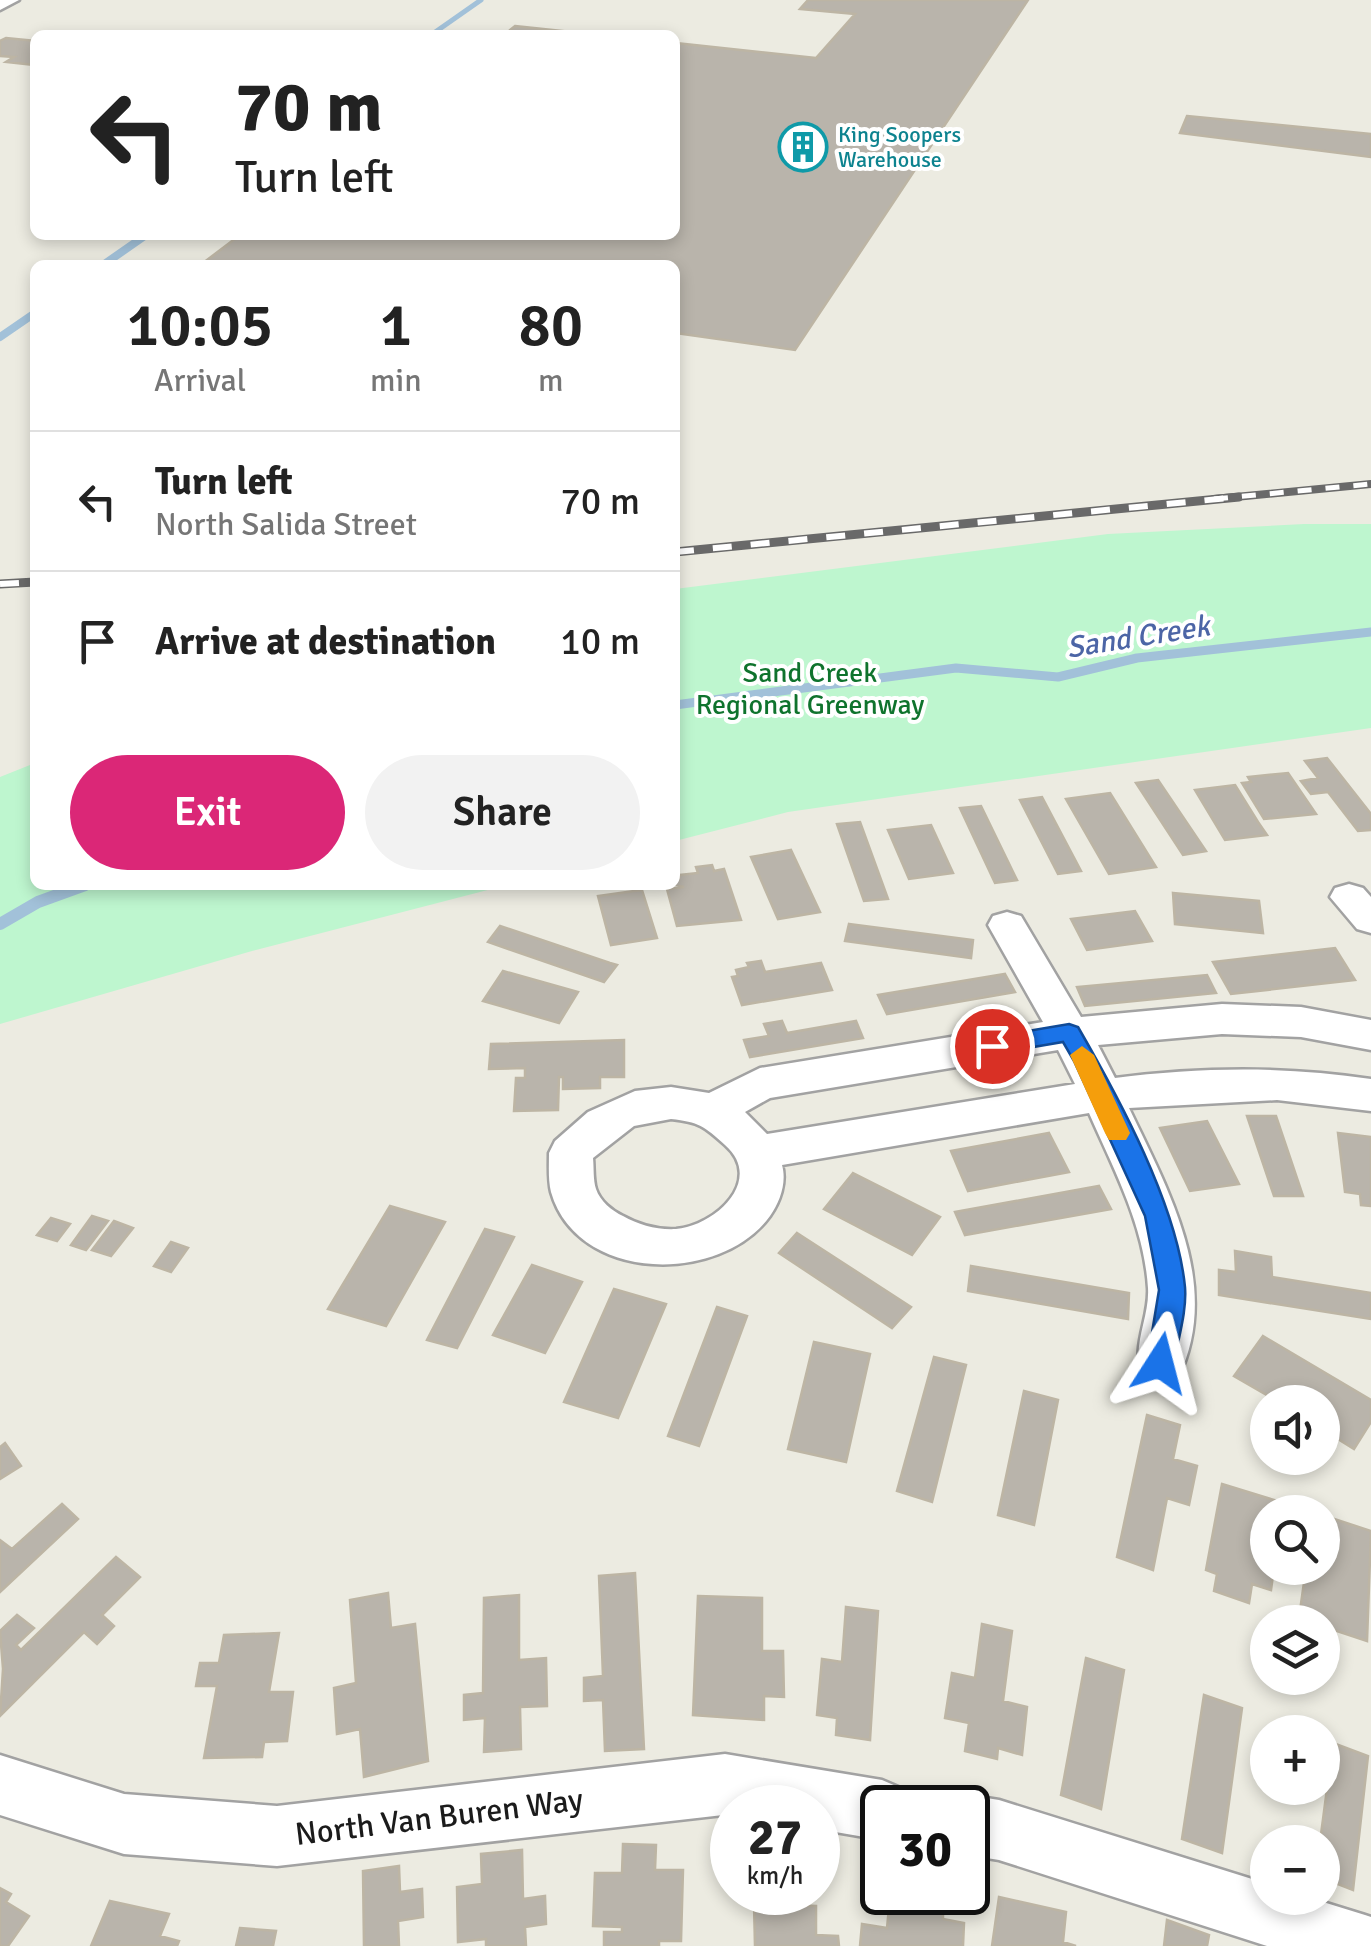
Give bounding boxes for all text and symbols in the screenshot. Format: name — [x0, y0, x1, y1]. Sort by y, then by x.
text: 70 m — [235, 64, 383, 150]
icon: left — [70, 70, 200, 200]
building icon: King Soopers Warehouse — [777, 121, 829, 173]
place label: King Soopers Warehouse — [838, 121, 961, 173]
text: Turn left — [235, 150, 394, 205]
text: 10:05 — [127, 289, 273, 363]
text: 1 — [380, 289, 412, 363]
text: 80 — [518, 289, 583, 363]
text: Arrival — [154, 361, 246, 400]
text: min — [370, 361, 422, 400]
text: m — [538, 361, 564, 400]
text: Turn left — [155, 458, 293, 505]
icon: left — [70, 474, 125, 529]
text: 70 m — [560, 478, 640, 525]
text: North Salida Street — [155, 505, 417, 544]
water label: Sand Creek — [1064, 607, 1215, 667]
icon: arrive — [70, 614, 125, 669]
text: Arrive at destination — [155, 618, 496, 665]
text: 10 m — [560, 618, 640, 665]
park label: Sand Creek Regional Greenway — [696, 656, 924, 722]
button: Exit — [70, 755, 345, 870]
button: Share — [365, 755, 640, 870]
pin — [950, 1004, 1035, 1089]
icon: arrive — [965, 1019, 1020, 1074]
position arrow — [1108, 1311, 1212, 1415]
map controls — [1250, 1385, 1340, 1915]
button: sound — [1250, 1385, 1340, 1475]
button: search — [1250, 1495, 1340, 1585]
button: layers — [1250, 1605, 1340, 1695]
button: + — [1250, 1715, 1340, 1805]
street label: North Van Buren Way — [293, 1780, 585, 1854]
speed limit sign: 30 — [860, 1785, 990, 1915]
text: 27 — [748, 1807, 802, 1869]
button: − — [1250, 1825, 1340, 1915]
text: km/h — [747, 1860, 803, 1891]

